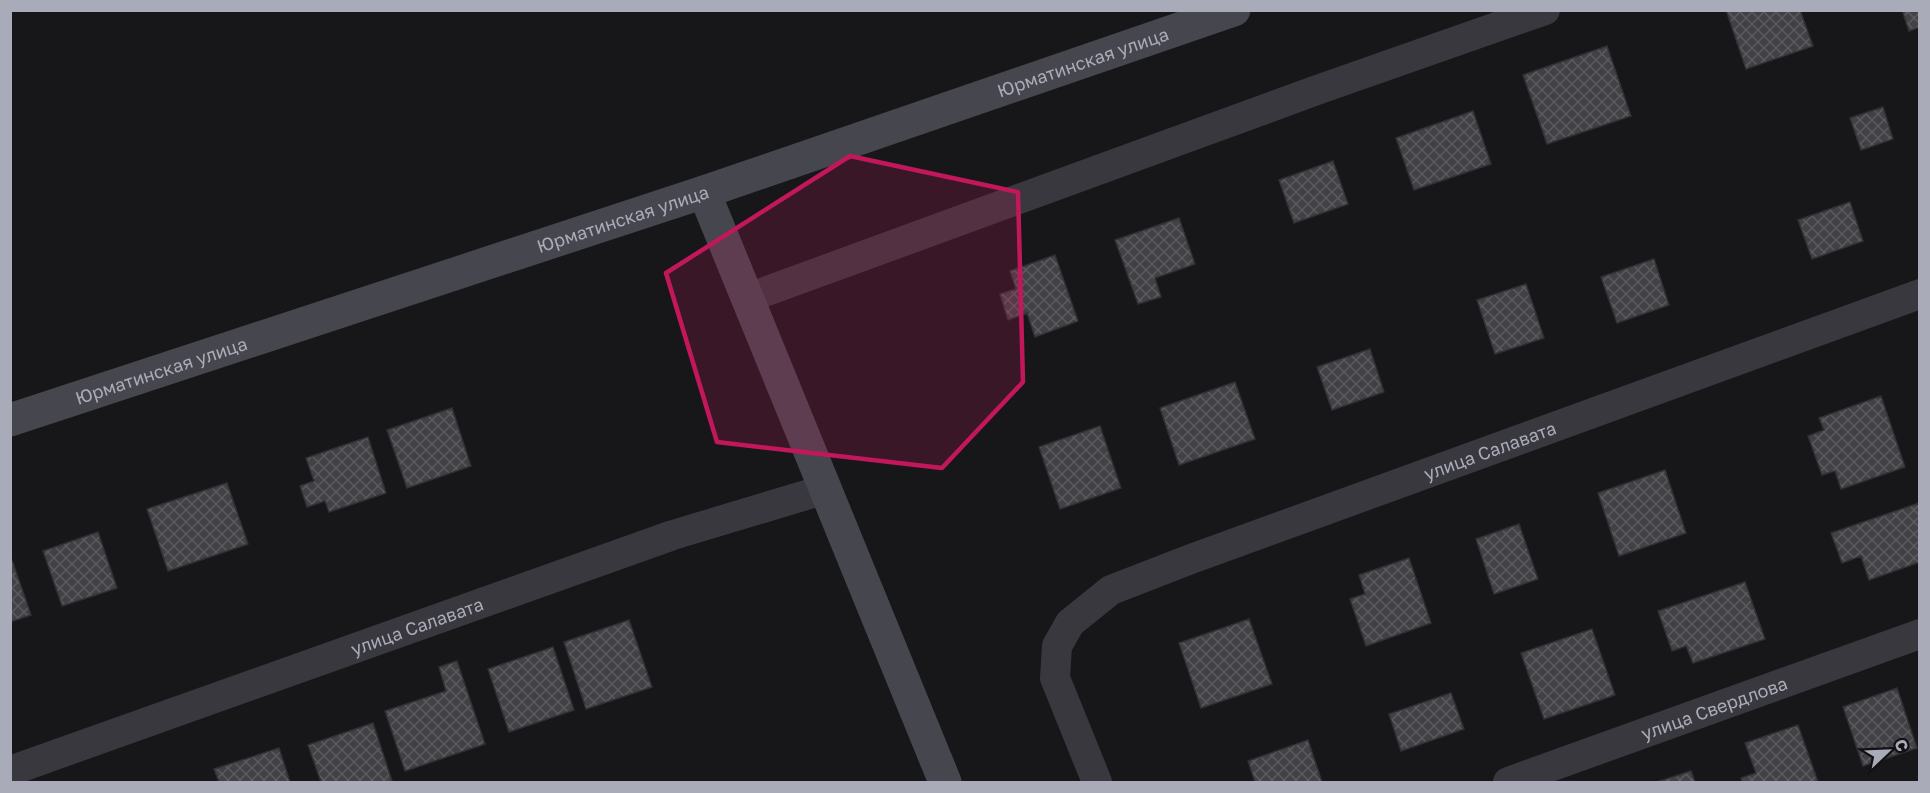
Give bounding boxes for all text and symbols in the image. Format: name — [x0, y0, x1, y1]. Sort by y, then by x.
street label: Юрматинская улица — [994, 22, 1171, 101]
street label: Юрматинская улица — [534, 180, 712, 257]
street label: Юрматинская улица — [72, 332, 250, 409]
street label: улица Салавата — [1421, 416, 1559, 484]
street label: улица Салавата — [348, 592, 486, 660]
street label: улица Свердлова — [1638, 672, 1790, 744]
north arrow — [1858, 721, 1918, 781]
text: С — [1890, 736, 1913, 754]

